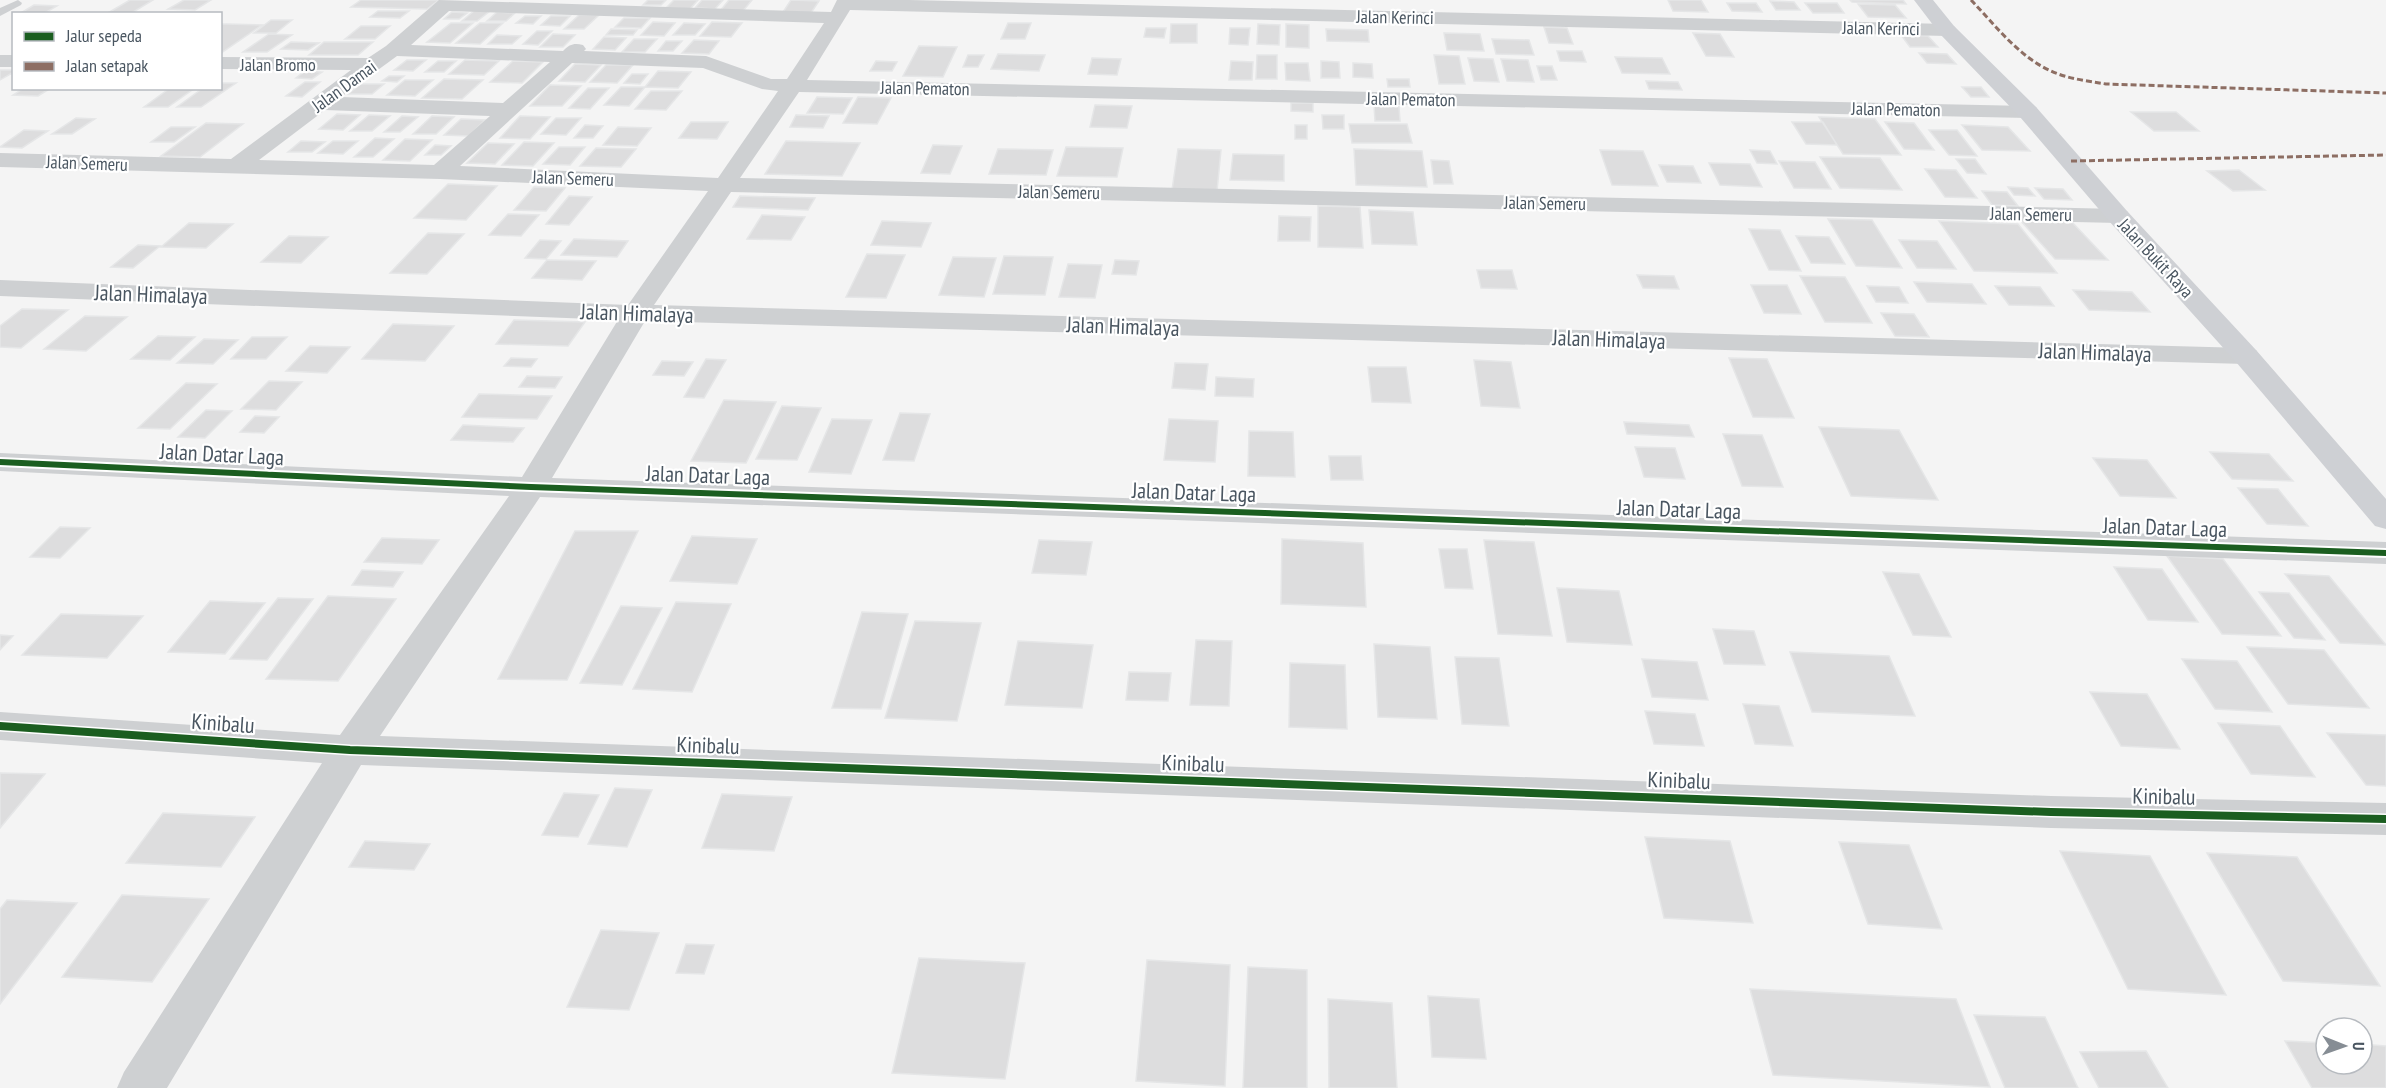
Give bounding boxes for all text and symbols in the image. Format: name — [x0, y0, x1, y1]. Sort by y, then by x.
street label: Jalan Kerinci — [1355, 5, 1434, 29]
legend — [12, 12, 222, 90]
street label: Jalan Kerinci — [1841, 16, 1920, 40]
text: Jalur sepeda — [65, 24, 142, 47]
street label: Jalan Bromo — [239, 53, 316, 76]
text: Jalan setapak — [65, 54, 148, 77]
street label: Jalan Damai — [306, 55, 381, 118]
street label: Jalan Pematon — [879, 76, 970, 100]
street label: Jalan Pematon — [1365, 87, 1456, 111]
street label: Jalan Pematon — [1850, 97, 1941, 121]
street label: Jalan Semeru — [45, 150, 128, 176]
street label: Jalan Semeru — [531, 165, 614, 191]
street label: Jalan Semeru — [1017, 180, 1100, 204]
street label: Jalan Semeru — [1503, 191, 1586, 215]
street label: Jalan Semeru — [1989, 202, 2072, 226]
street label: Jalan Bukit Raya — [2113, 213, 2199, 303]
street label: Jalan Himalaya — [93, 278, 208, 310]
street label: Jalan Himalaya — [579, 297, 694, 329]
street label: Jalan Himalaya — [1065, 310, 1180, 342]
street label: Jalan Himalaya — [1551, 323, 1666, 355]
street label: Jalan Himalaya — [2037, 336, 2152, 368]
street label: Jalan Datar Laga — [158, 437, 285, 471]
street label: Jalan Datar Laga — [644, 459, 771, 491]
street label: Jalan Datar Laga — [1130, 476, 1257, 508]
street label: Jalan Datar Laga — [1615, 493, 1742, 525]
street label: Jalan Datar Laga — [2101, 511, 2228, 543]
street label: Kinibalu — [191, 707, 255, 739]
street label: Kinibalu — [676, 730, 740, 760]
street label: Kinibalu — [1161, 748, 1225, 778]
street label: Kinibalu — [1647, 765, 1711, 795]
street label: Kinibalu — [2132, 781, 2196, 811]
north arrow — [2314, 1016, 2374, 1076]
text: U — [2349, 1042, 2369, 1051]

